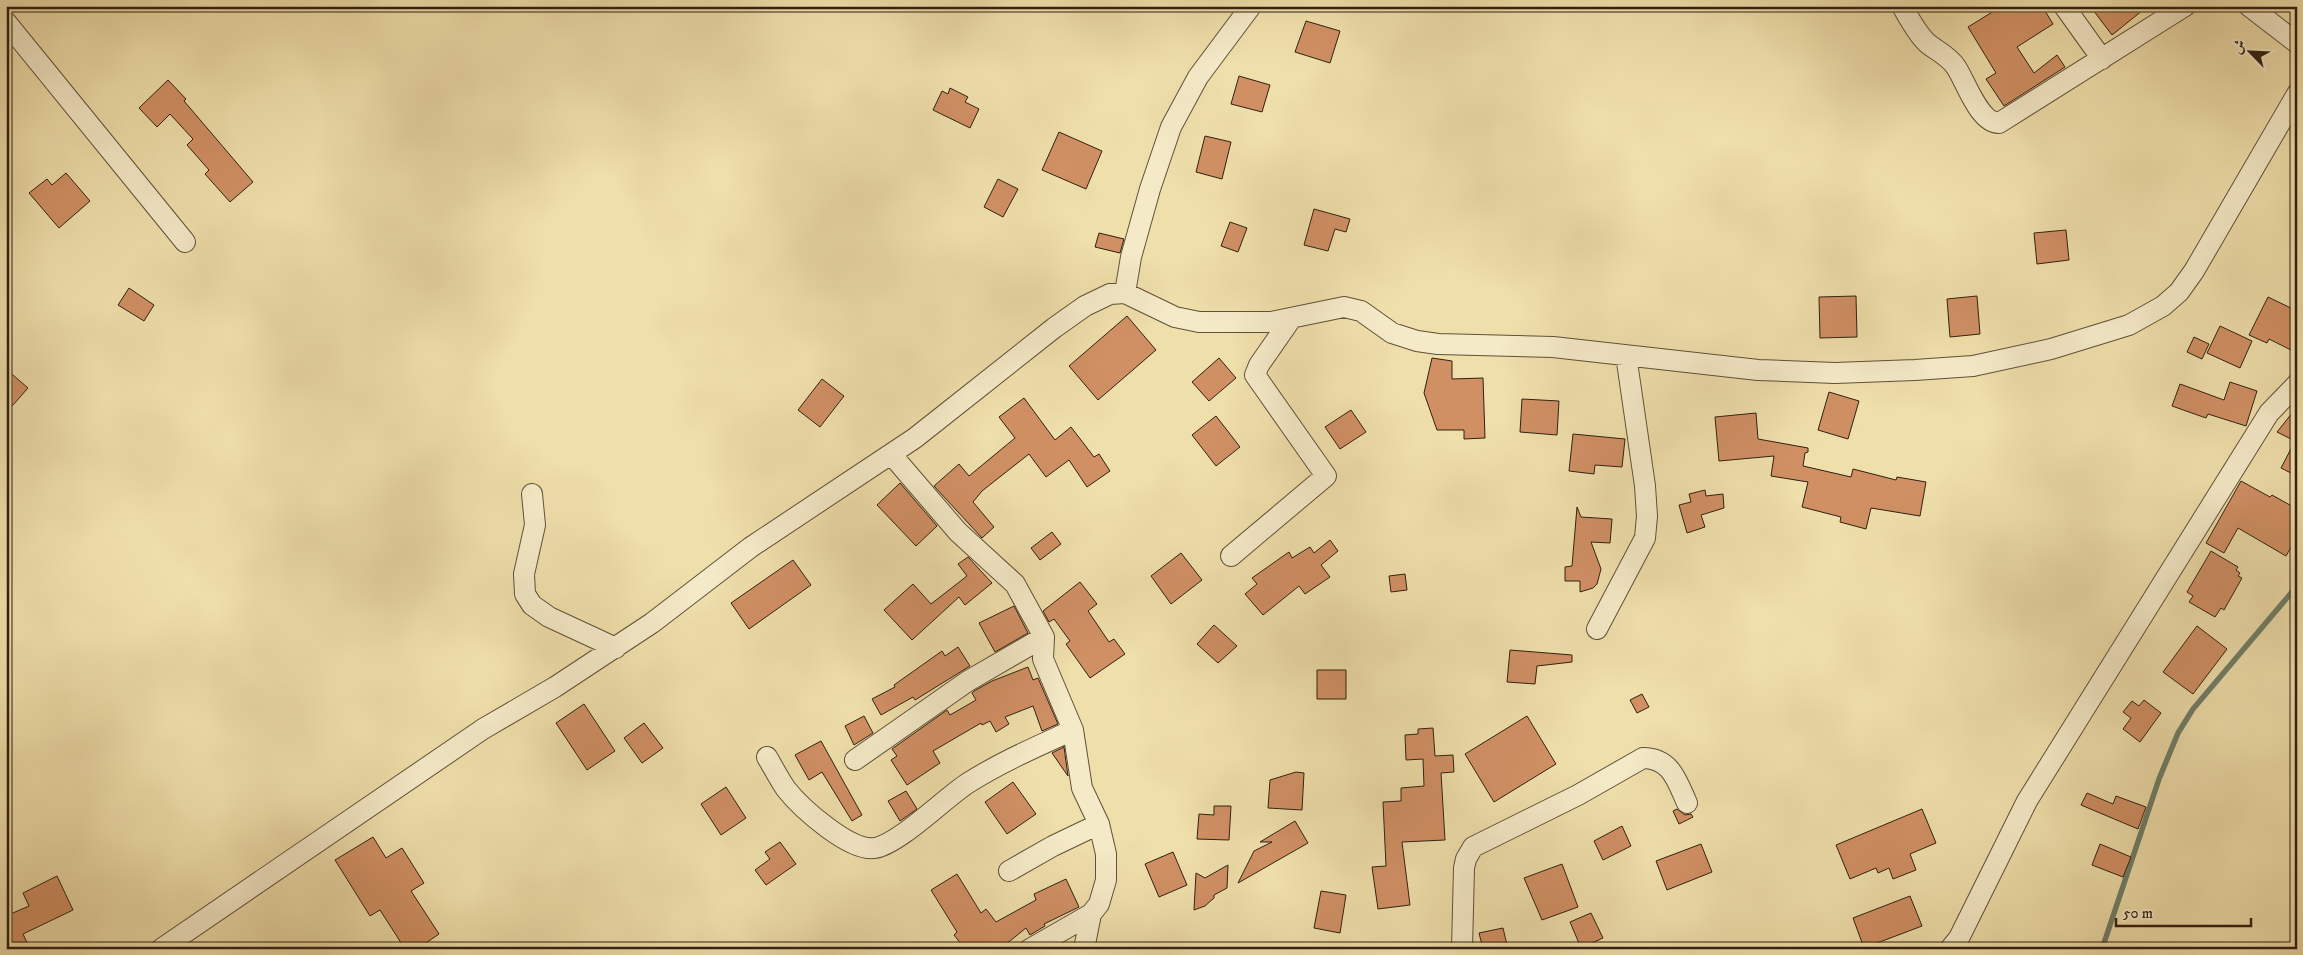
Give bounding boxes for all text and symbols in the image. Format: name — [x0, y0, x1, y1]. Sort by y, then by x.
north arrow — [2226, 28, 2276, 78]
text: ش — [2228, 37, 2250, 57]
scale bar — [2116, 895, 2250, 927]
text: 50 m — [2123, 904, 2153, 923]

